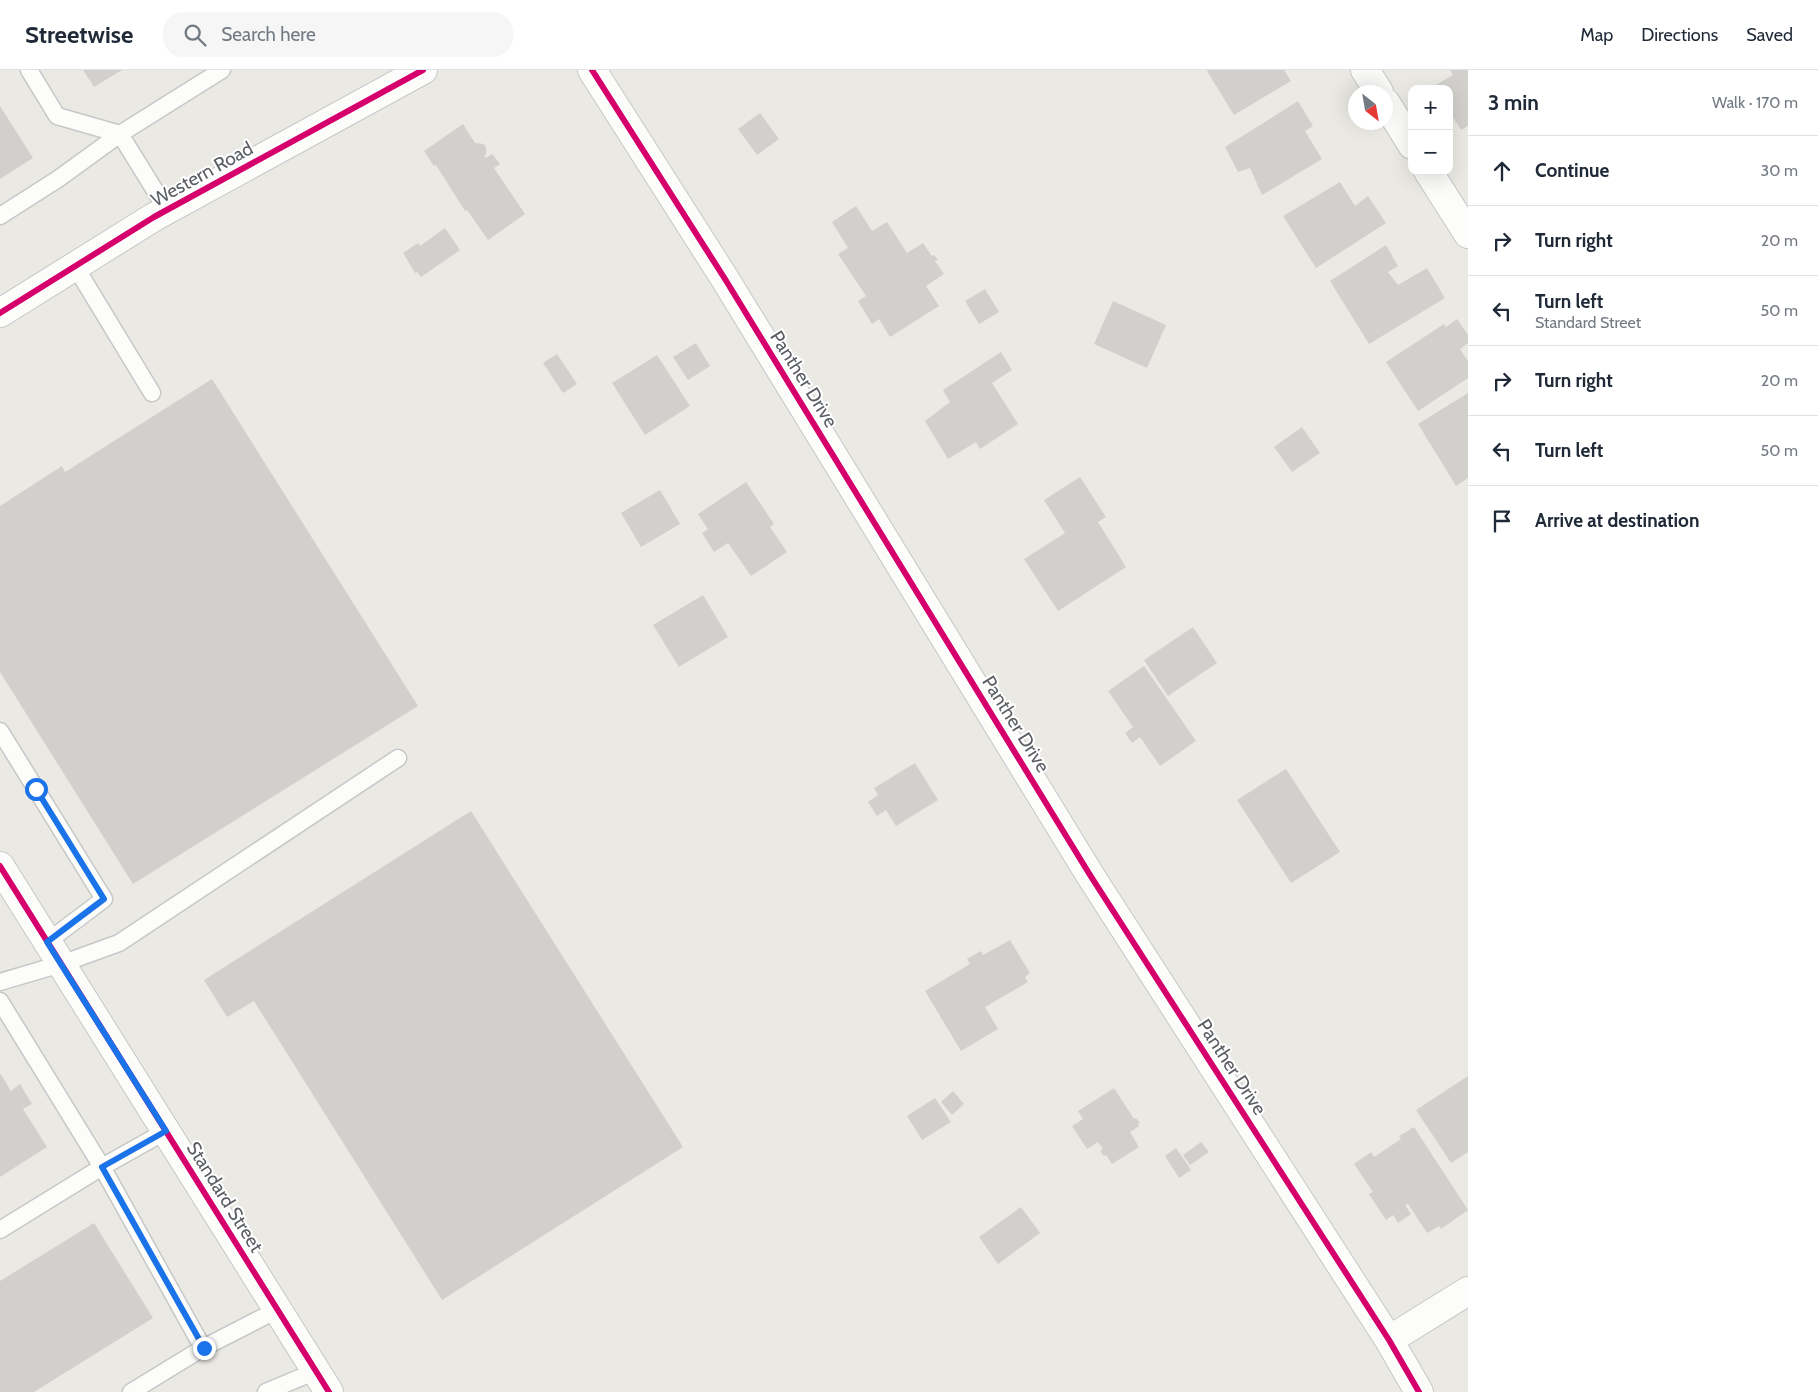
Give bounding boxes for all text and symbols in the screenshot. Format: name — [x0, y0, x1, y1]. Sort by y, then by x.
search box — [163, 12, 513, 57]
text: Streetwise — [25, 20, 133, 49]
icon: search — [181, 21, 209, 49]
text: Search here — [221, 23, 316, 46]
text: Map — [1580, 24, 1613, 46]
text: Directions — [1641, 24, 1718, 46]
text: Saved — [1746, 24, 1793, 46]
north arrow — [1348, 85, 1393, 130]
map controls — [1408, 85, 1453, 175]
button: + — [1408, 85, 1453, 130]
text: 3 min — [1488, 90, 1539, 115]
text: Walk · 170 m — [1712, 93, 1798, 112]
button: − — [1408, 130, 1453, 175]
street label: Western Road — [147, 137, 257, 211]
icon: ahead — [1488, 157, 1516, 185]
text: Continue — [1535, 159, 1609, 182]
text: 30 m — [1761, 161, 1798, 180]
icon: right — [1488, 227, 1516, 255]
text: Turn right — [1535, 229, 1613, 252]
text: 20 m — [1761, 231, 1798, 250]
text: Turn left — [1535, 290, 1603, 313]
icon: left — [1488, 297, 1516, 325]
text: 50 m — [1761, 301, 1798, 320]
text: Standard Street — [1535, 313, 1641, 332]
street label: Panther Drive — [765, 326, 843, 432]
icon: right — [1488, 367, 1516, 395]
text: Turn right — [1535, 369, 1613, 392]
text: 20 m — [1761, 371, 1798, 390]
icon: left — [1488, 437, 1516, 465]
text: Turn left — [1535, 439, 1603, 462]
text: 50 m — [1761, 441, 1798, 460]
icon: arrive — [1488, 507, 1516, 535]
text: Arrive at destination — [1535, 509, 1699, 532]
street label: Panther Drive — [977, 671, 1055, 777]
route start — [25, 778, 48, 801]
street label: Panther Drive — [1193, 1015, 1272, 1119]
street label: Standard Street — [182, 1137, 268, 1257]
route end — [193, 1337, 216, 1360]

